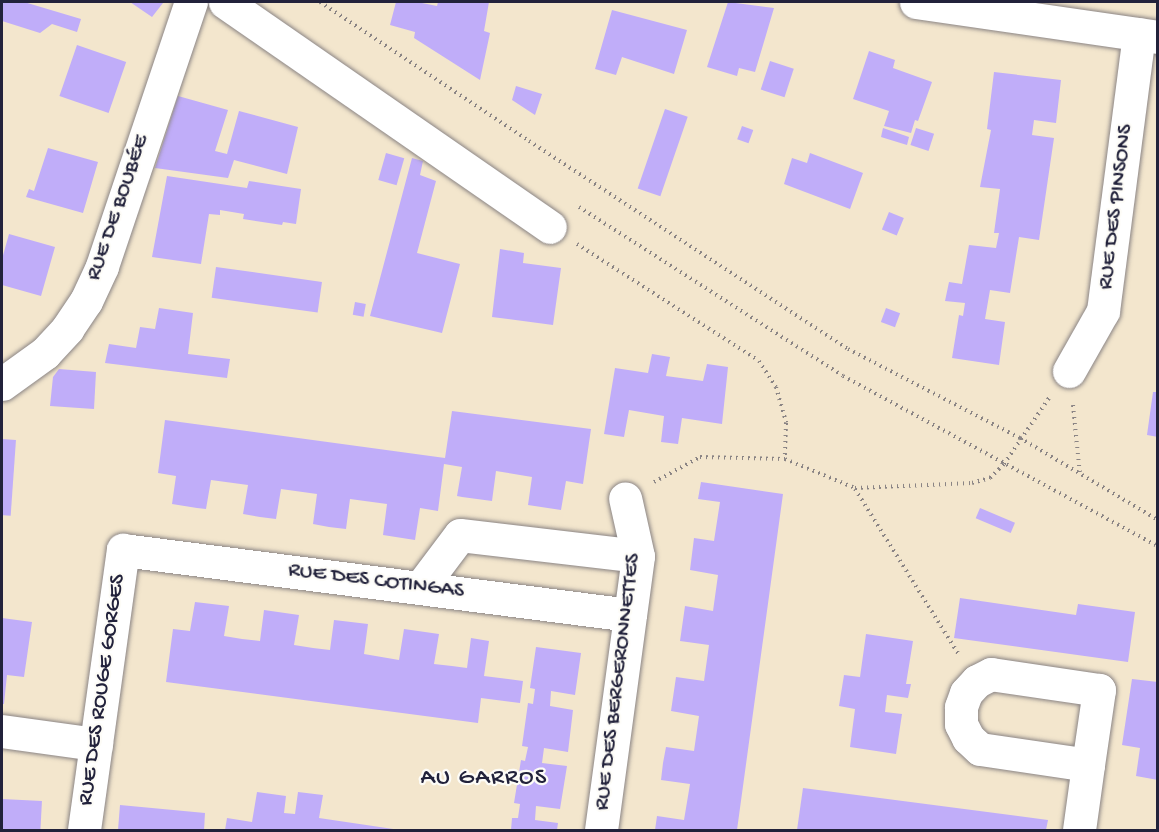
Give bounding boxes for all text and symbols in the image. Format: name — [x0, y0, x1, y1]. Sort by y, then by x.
street label: RUE DES PINSONS — [1094, 123, 1140, 291]
street label: RUE DE BOUBÉE — [82, 132, 156, 284]
street label: RUE DES BERGERONNETTES — [590, 552, 648, 812]
street label: RUE DES COTINGAS — [287, 558, 465, 606]
street label: RUE DES ROUGE GORGES — [74, 573, 132, 807]
district label: AU GARROS — [420, 765, 548, 793]

